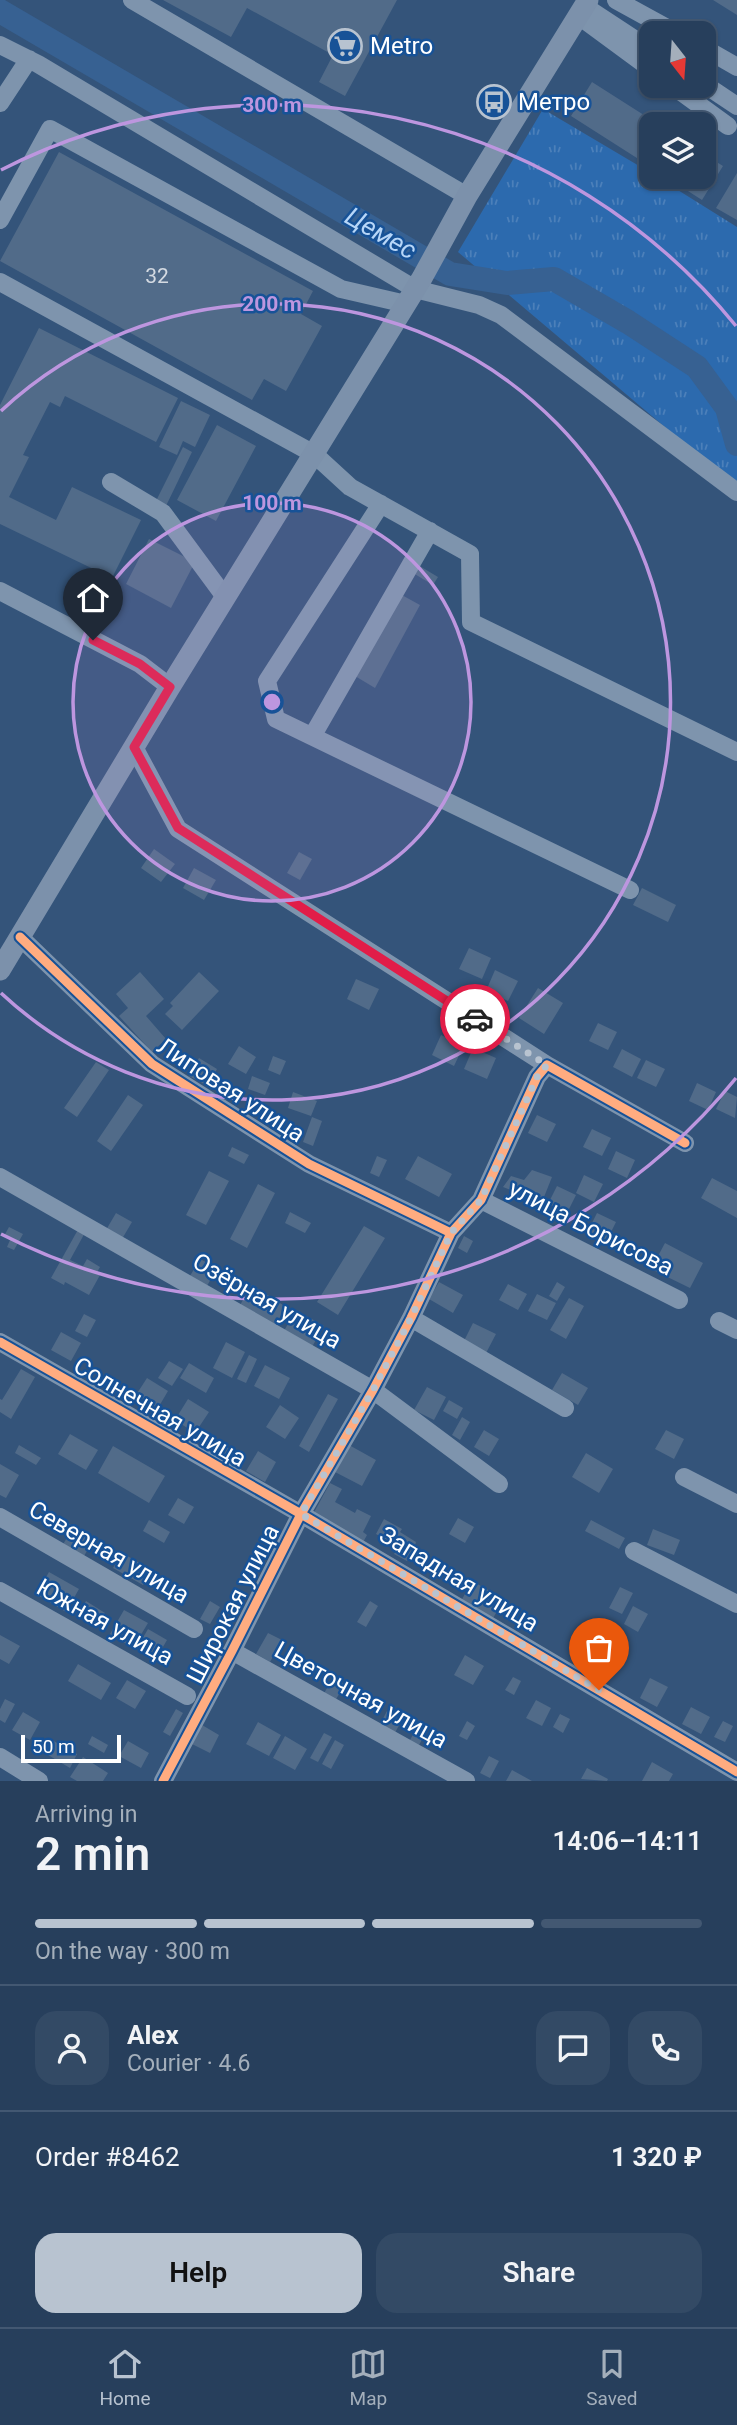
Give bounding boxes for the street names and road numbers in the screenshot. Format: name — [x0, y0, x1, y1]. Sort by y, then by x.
street label: Липовая улица — [152, 1032, 310, 1148]
street label: улица Борисова — [504, 1174, 678, 1282]
street label: Озёрная улица — [188, 1247, 346, 1355]
street label: Солнечная улица — [69, 1351, 251, 1473]
street label: Северная улица — [24, 1495, 194, 1609]
street label: Широкая улица — [181, 1520, 285, 1688]
street label: Западная улица — [374, 1520, 544, 1638]
street label: Южная улица — [32, 1573, 178, 1671]
street label: Цветочная улица — [270, 1636, 452, 1754]

